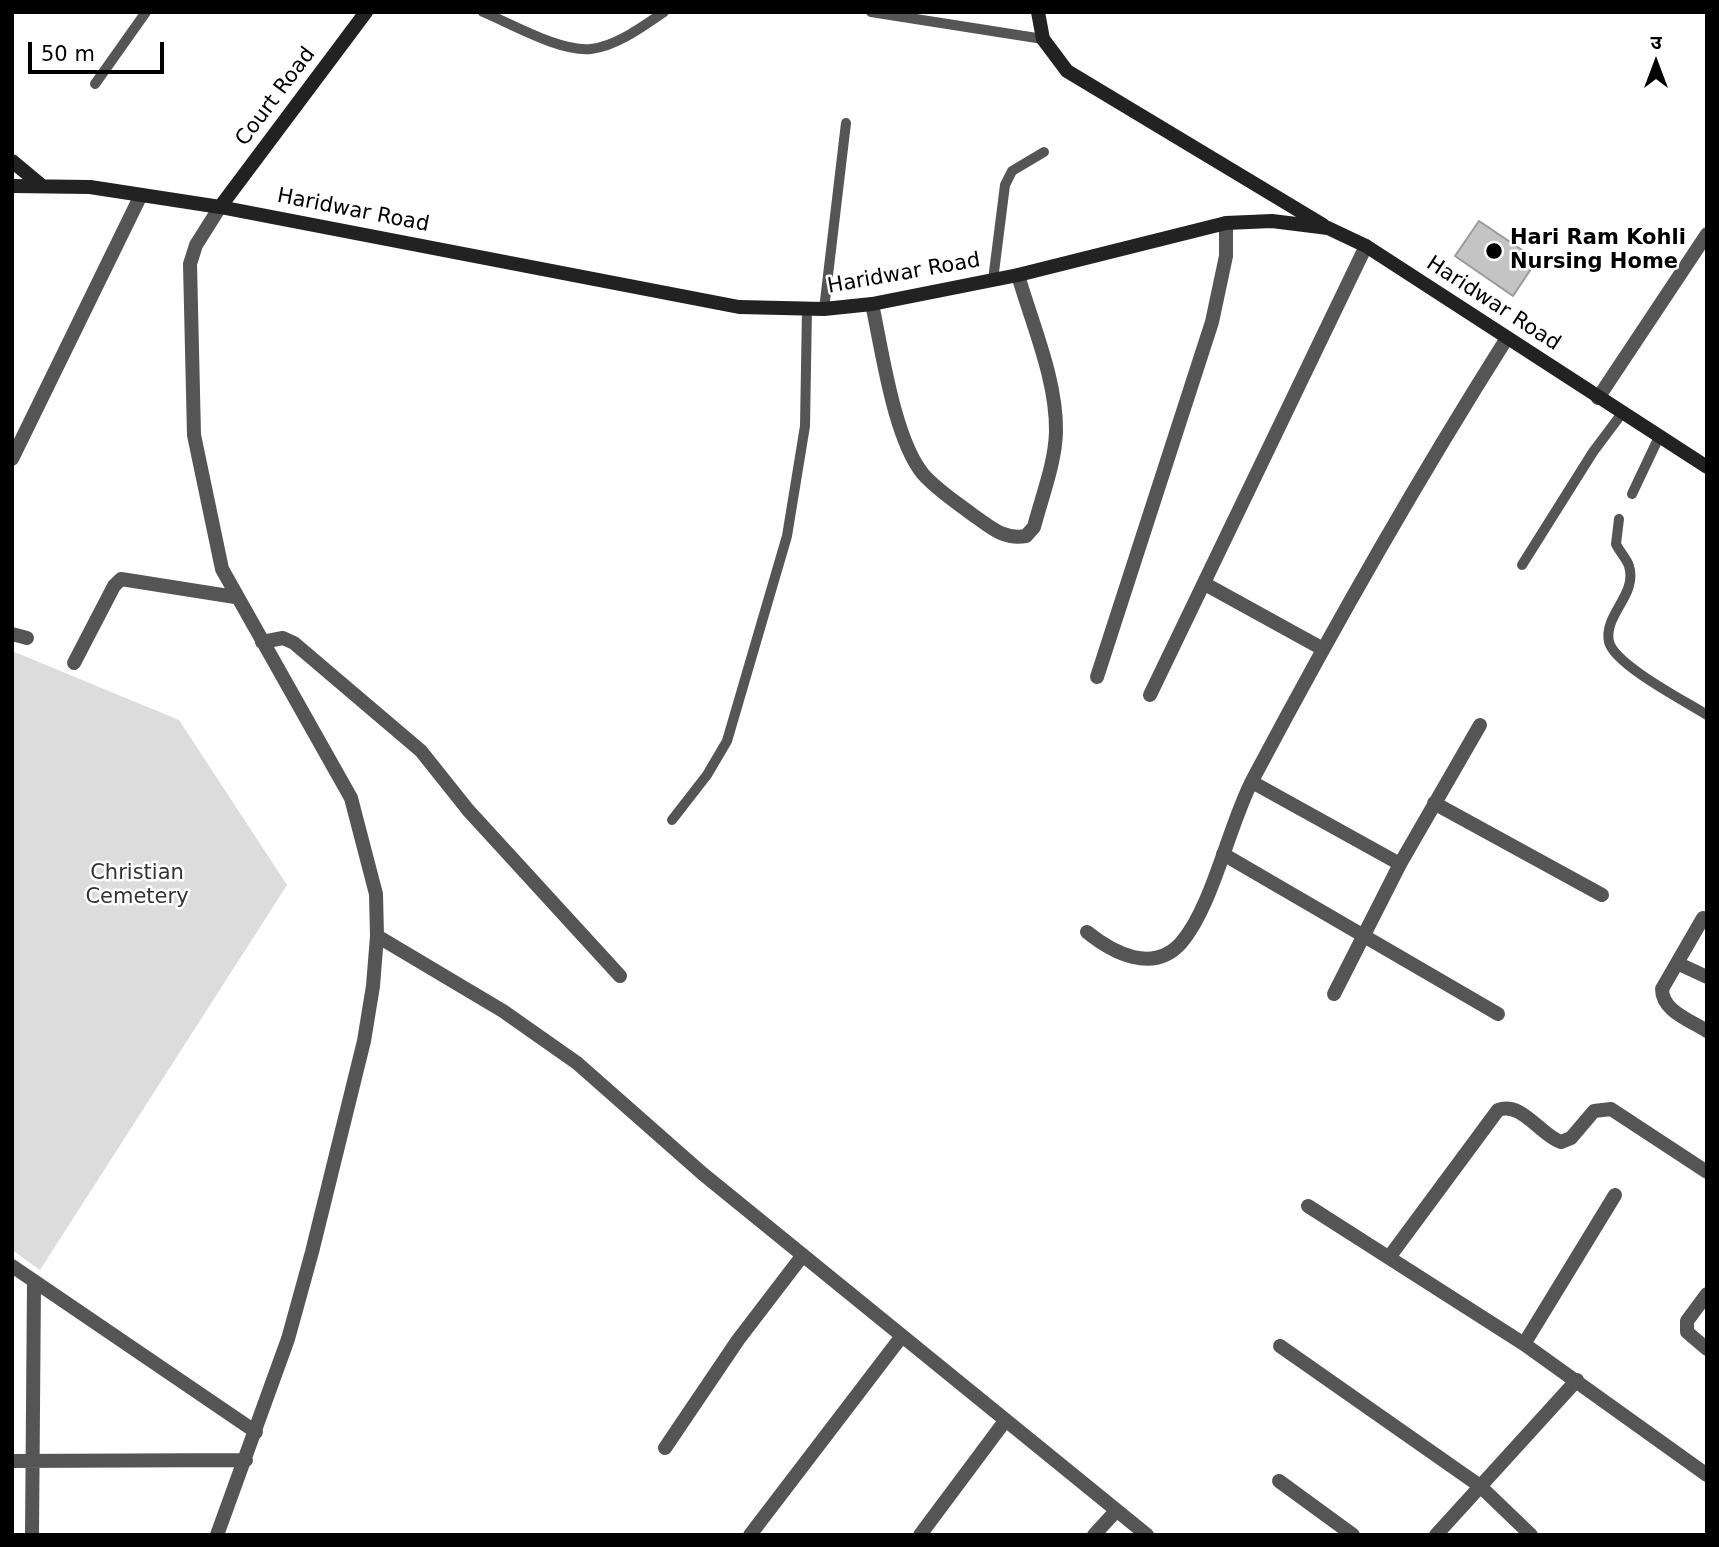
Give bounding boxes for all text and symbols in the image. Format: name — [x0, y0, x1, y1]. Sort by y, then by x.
scale bar — [32, 28, 168, 72]
north arrow — [1621, 28, 1691, 98]
text: उ — [1650, 31, 1662, 53]
text: 50 m — [41, 42, 95, 66]
street label: Court Road — [231, 43, 321, 151]
street label: Haridwar Road — [275, 184, 431, 238]
place label: Hari Ram Kohli Nursing Home — [1510, 226, 1686, 276]
marker: Hari Ram Kohli Nursing Home — [1484, 241, 1504, 261]
street label: Haridwar Road — [826, 248, 982, 300]
street label: Haridwar Road — [1421, 251, 1565, 357]
park label: Christian Cemetery — [85, 861, 189, 911]

